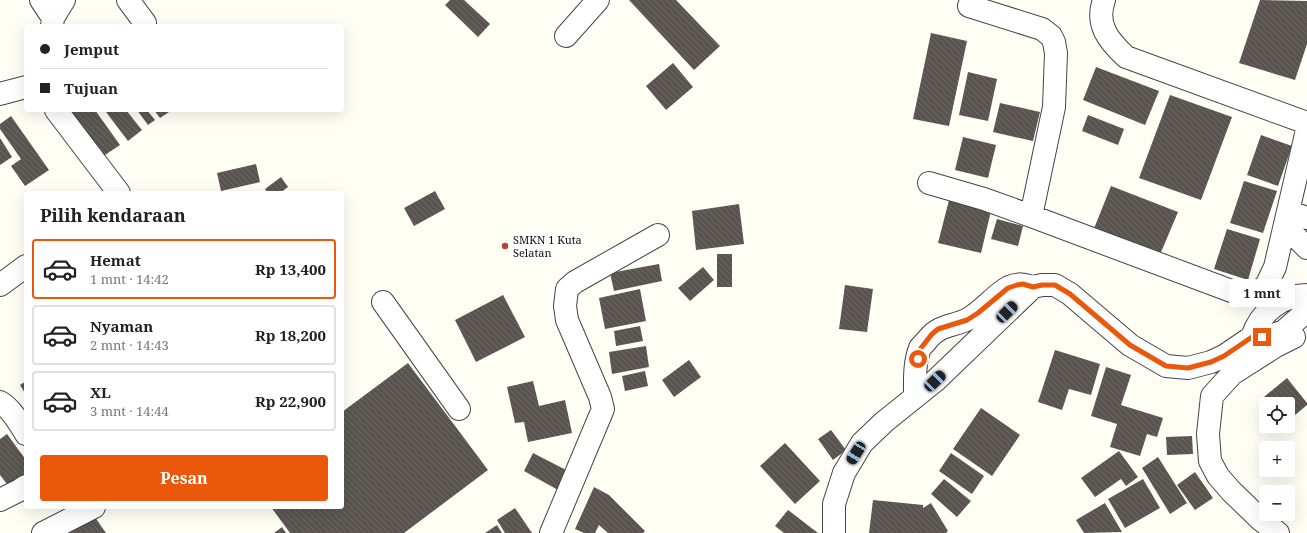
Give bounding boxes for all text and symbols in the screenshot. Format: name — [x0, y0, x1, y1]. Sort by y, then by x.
text: Jemput — [64, 39, 119, 59]
text: Tujuan — [64, 78, 118, 98]
text: Pilih kendaraan — [40, 203, 186, 227]
place label: SMKN 1 Kuta Selatan — [513, 232, 582, 260]
marker: SMKN 1 Kuta Selatan — [500, 241, 510, 251]
text: Hemat — [90, 250, 141, 270]
icon: car — [42, 251, 78, 287]
text: Rp 13,400 — [255, 259, 326, 279]
text: 1 mnt · 14:42 — [90, 270, 169, 288]
callout: 1 mnt — [1229, 279, 1295, 307]
text: 1 mnt — [1243, 284, 1281, 302]
car — [994, 299, 1020, 325]
text: Nyaman — [90, 316, 153, 336]
icon: car — [42, 317, 78, 353]
text: Rp 18,200 — [255, 325, 326, 345]
route end — [1253, 328, 1271, 346]
text: 2 mnt · 14:43 — [90, 336, 169, 354]
route start — [909, 350, 927, 368]
car — [922, 368, 948, 394]
text: XL — [90, 382, 111, 402]
icon: car — [42, 383, 78, 419]
text: Rp 22,900 — [255, 391, 326, 411]
map controls — [1259, 397, 1295, 521]
button: locate — [1259, 397, 1295, 433]
text: 3 mnt · 14:44 — [90, 402, 169, 420]
car — [845, 440, 867, 466]
button: + — [1259, 441, 1295, 477]
button: Pesan — [40, 455, 328, 501]
button: − — [1259, 485, 1295, 521]

